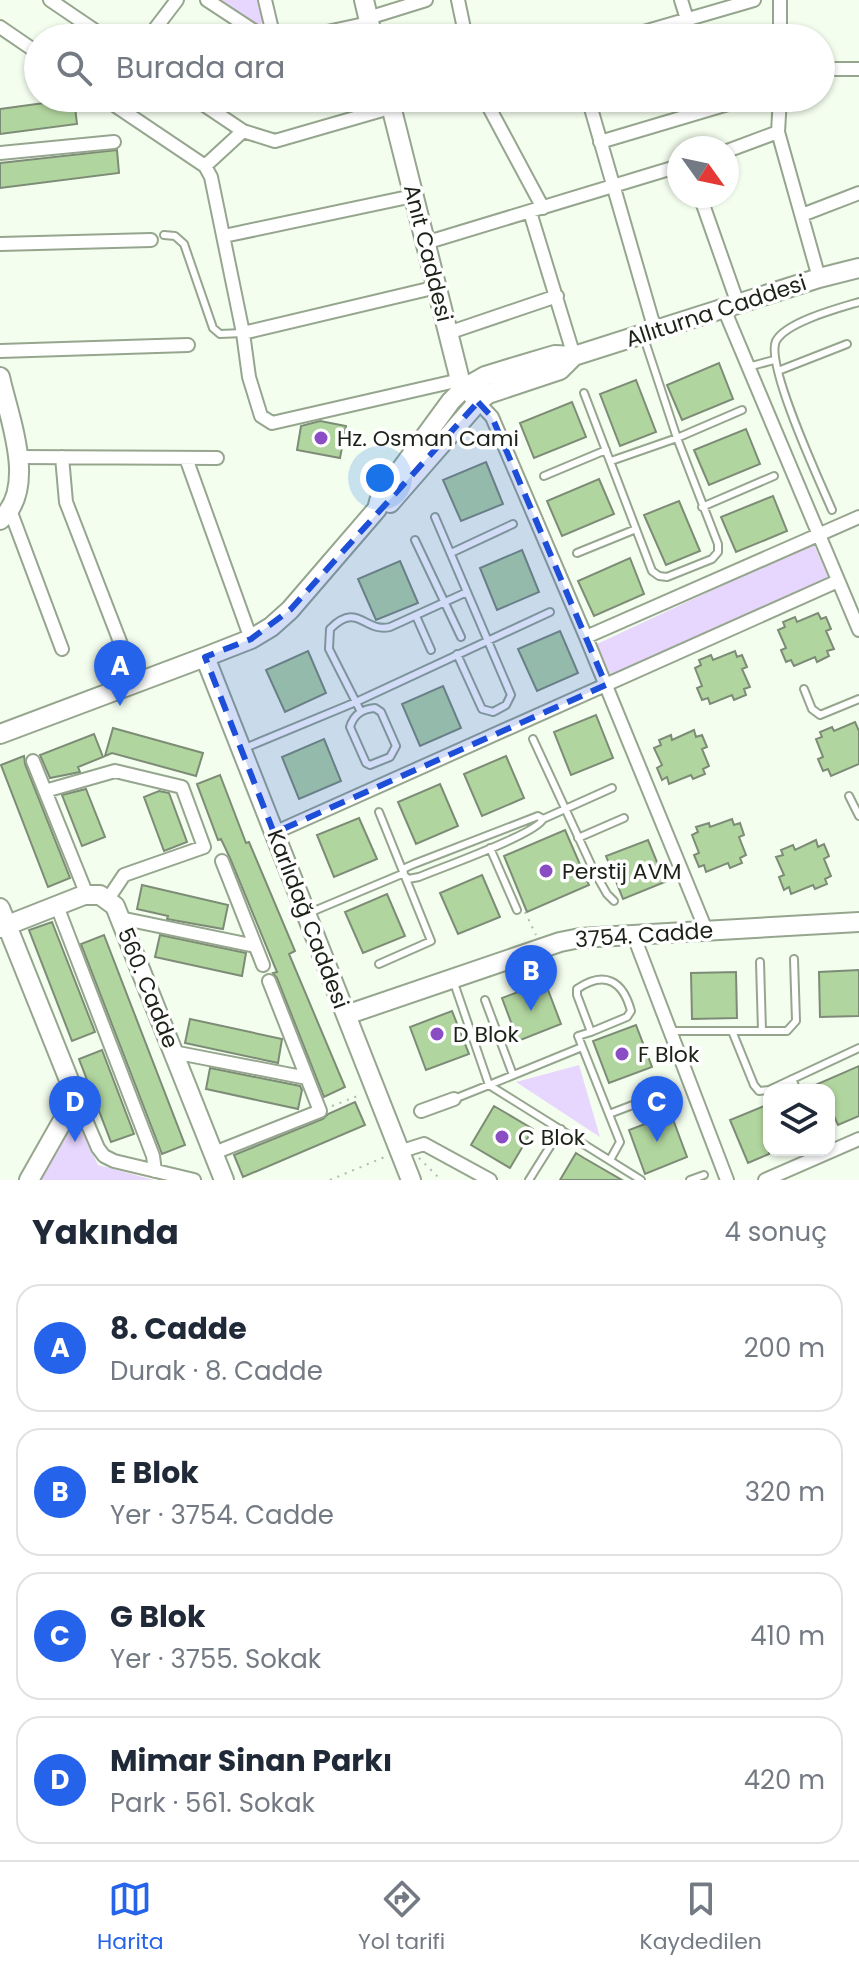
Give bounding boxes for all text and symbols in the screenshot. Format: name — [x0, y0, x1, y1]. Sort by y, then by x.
search box — [24, 24, 835, 112]
icon: search — [52, 46, 96, 90]
text: Burada ara — [116, 46, 285, 89]
north arrow — [667, 136, 739, 208]
street label: Anıt Caddesi — [396, 181, 460, 325]
street label: Allıturna Caddesi — [622, 267, 810, 355]
place label: Hz. Osman Cami — [337, 423, 519, 454]
marker: Hz. Osman Cami — [312, 429, 330, 447]
your location — [360, 458, 400, 498]
pin: A — [94, 640, 146, 706]
street label: Karlıdağ Caddesi — [260, 825, 356, 1013]
place label: Perstij AVM — [562, 856, 681, 887]
marker: Perstij AVM — [537, 862, 555, 880]
street label: 3754. Cadde — [574, 915, 714, 955]
street label: 560. Cadde — [110, 923, 186, 1053]
pin: B — [505, 945, 557, 1011]
place label: D Blok — [453, 1019, 519, 1050]
marker: D Blok — [428, 1025, 446, 1043]
place label: F Blok — [638, 1039, 700, 1070]
marker: F Blok — [613, 1045, 631, 1063]
pin: D — [49, 1076, 101, 1142]
pin: C — [631, 1076, 683, 1142]
map controls — [763, 1084, 835, 1156]
button: layers — [763, 1084, 835, 1156]
place label: C Blok — [518, 1122, 586, 1153]
marker: C Blok — [493, 1128, 511, 1146]
text: Yakında — [32, 1208, 179, 1256]
text: 4 sonuç — [724, 1214, 827, 1250]
text: 8. Cadde — [110, 1307, 247, 1350]
text: A — [50, 1330, 70, 1366]
text: 200 m — [744, 1330, 825, 1366]
text: Durak · 8. Cadde — [110, 1353, 323, 1389]
text: E Blok — [110, 1451, 199, 1494]
text: B — [51, 1474, 69, 1510]
text: 320 m — [745, 1474, 825, 1510]
text: Yer · 3754. Cadde — [110, 1497, 334, 1533]
text: G Blok — [110, 1595, 206, 1638]
text: C — [50, 1618, 70, 1654]
text: 410 m — [750, 1618, 825, 1654]
text: Yer · 3755. Sokak — [110, 1641, 321, 1677]
text: Mimar Sinan Parkı — [110, 1739, 392, 1782]
text: D — [51, 1762, 69, 1798]
text: 420 m — [744, 1762, 825, 1798]
text: Park · 561. Sokak — [110, 1785, 315, 1821]
tab: Harita — [97, 1877, 164, 1958]
tab: Yol tarifi — [358, 1877, 445, 1958]
tab: Kaydedilen — [639, 1877, 762, 1958]

